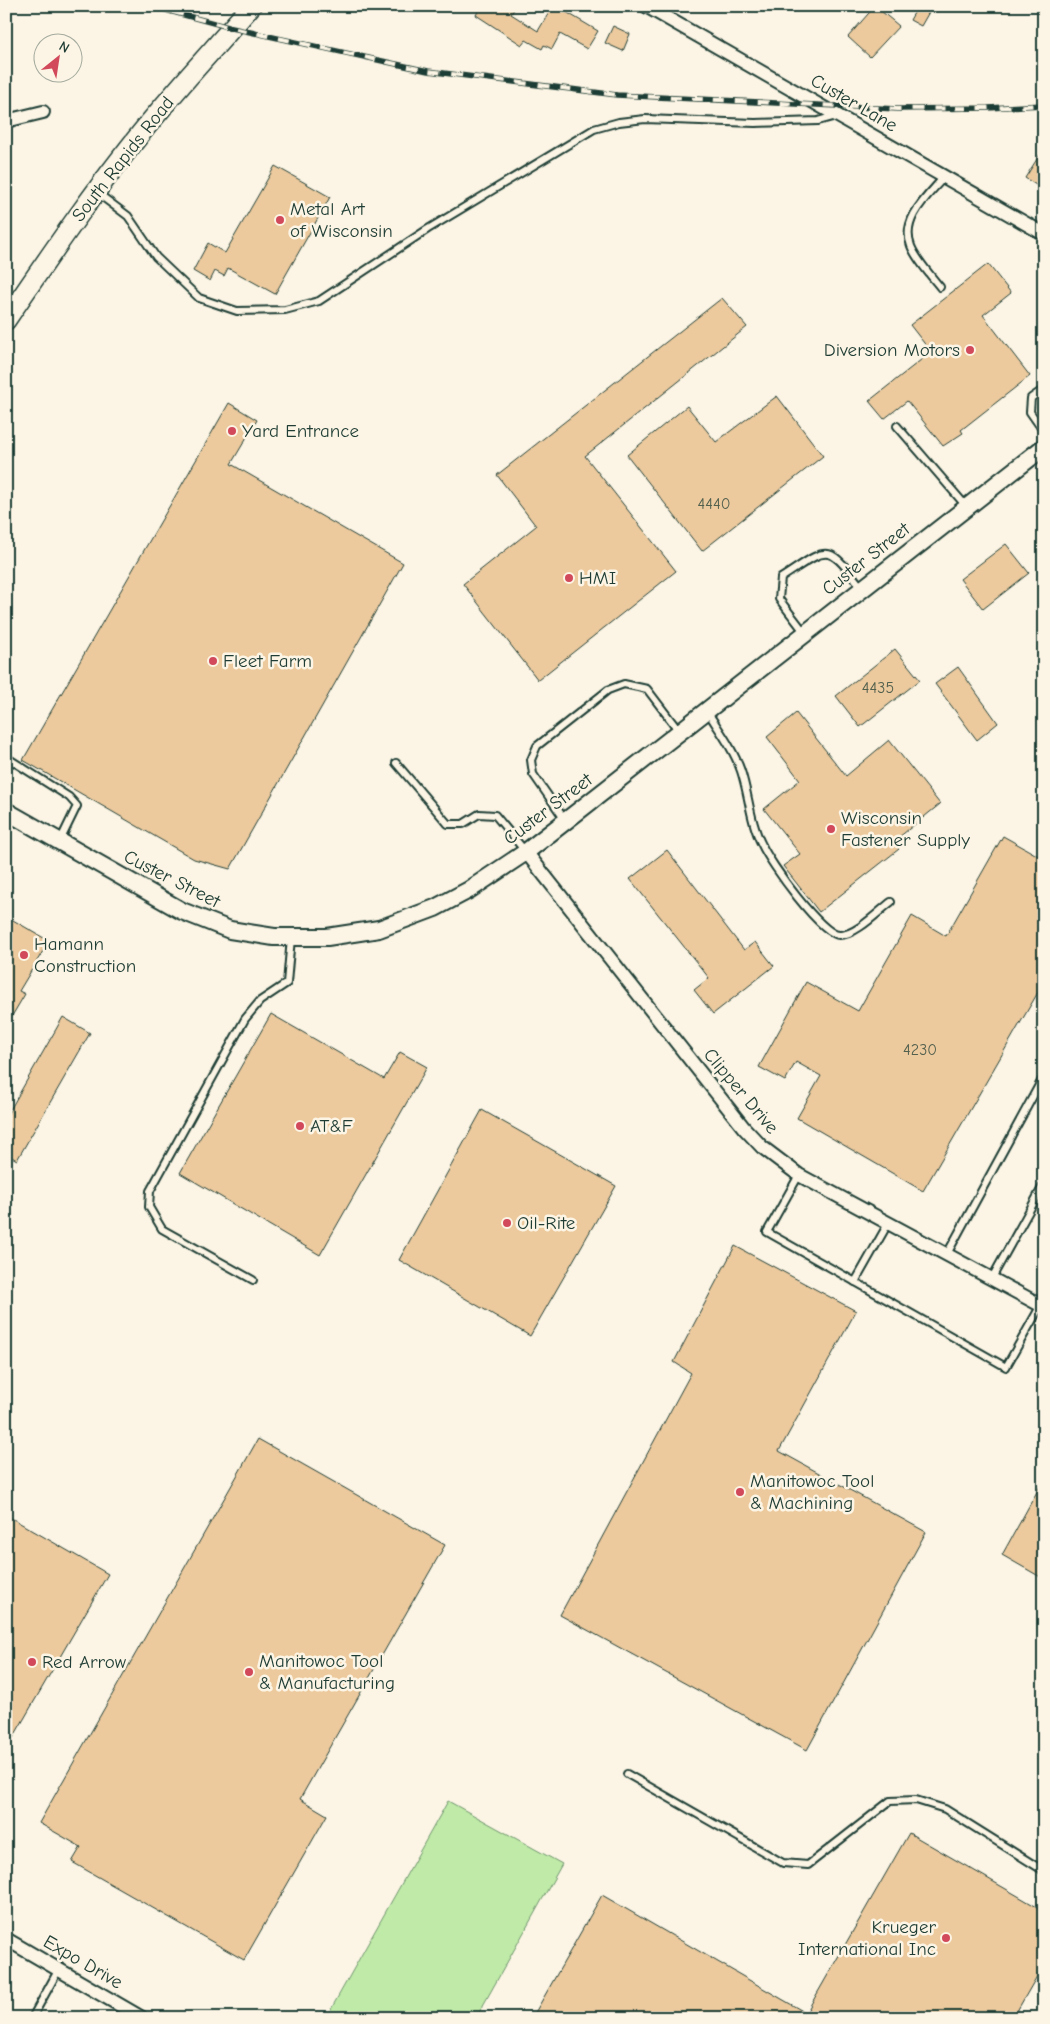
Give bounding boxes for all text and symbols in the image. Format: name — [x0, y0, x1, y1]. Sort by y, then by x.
north arrow — [32, 32, 82, 82]
text: N — [56, 38, 72, 57]
street label: Custer Lane — [807, 69, 901, 137]
street label: South Rapids Road — [67, 92, 179, 226]
place label: Metal Art of Wisconsin — [290, 198, 393, 242]
marker: Metal Art of Wisconsin — [274, 214, 286, 226]
place label: Diversion Motors — [824, 339, 960, 361]
marker: Diversion Motors — [964, 344, 976, 356]
place label: Yard Entrance — [242, 420, 359, 442]
marker: Yard Entrance — [226, 425, 238, 437]
house number: 4440 — [698, 495, 730, 513]
street label: Custer Street — [818, 518, 915, 600]
place label: HMI — [579, 567, 616, 589]
marker: HMI — [563, 572, 575, 584]
place label: Fleet Farm — [223, 650, 312, 672]
marker: Fleet Farm — [207, 655, 219, 667]
house number: 4435 — [862, 679, 894, 697]
street label: Custer Street — [499, 768, 597, 849]
place label: Wisconsin Fastener Supply — [841, 807, 970, 851]
marker: Wisconsin Fastener Supply — [825, 823, 837, 835]
street label: Custer Street — [120, 845, 224, 913]
place label: Hamann Construction — [34, 933, 136, 977]
marker: Hamann Construction — [18, 949, 30, 961]
house number: 4230 — [903, 1041, 937, 1059]
street label: Clipper Drive — [699, 1044, 783, 1138]
place label: AT&F — [310, 1115, 353, 1137]
marker: AT&F — [294, 1120, 306, 1132]
place label: Oil-Rite — [517, 1212, 575, 1234]
marker: Oil-Rite — [501, 1217, 513, 1229]
place label: Manitowoc Tool & Machining — [750, 1470, 874, 1514]
marker: Manitowoc Tool & Machining — [734, 1486, 746, 1498]
place label: Manitowoc Tool & Manufacturing — [259, 1650, 395, 1694]
place label: Red Arrow — [42, 1651, 127, 1673]
marker: Red Arrow — [26, 1656, 38, 1668]
marker: Manitowoc Tool & Manufacturing — [243, 1666, 255, 1678]
place label: Krueger International Inc — [798, 1916, 936, 1960]
street label: Expo Drive — [39, 1931, 127, 1993]
marker: Krueger International Inc — [940, 1932, 952, 1944]

